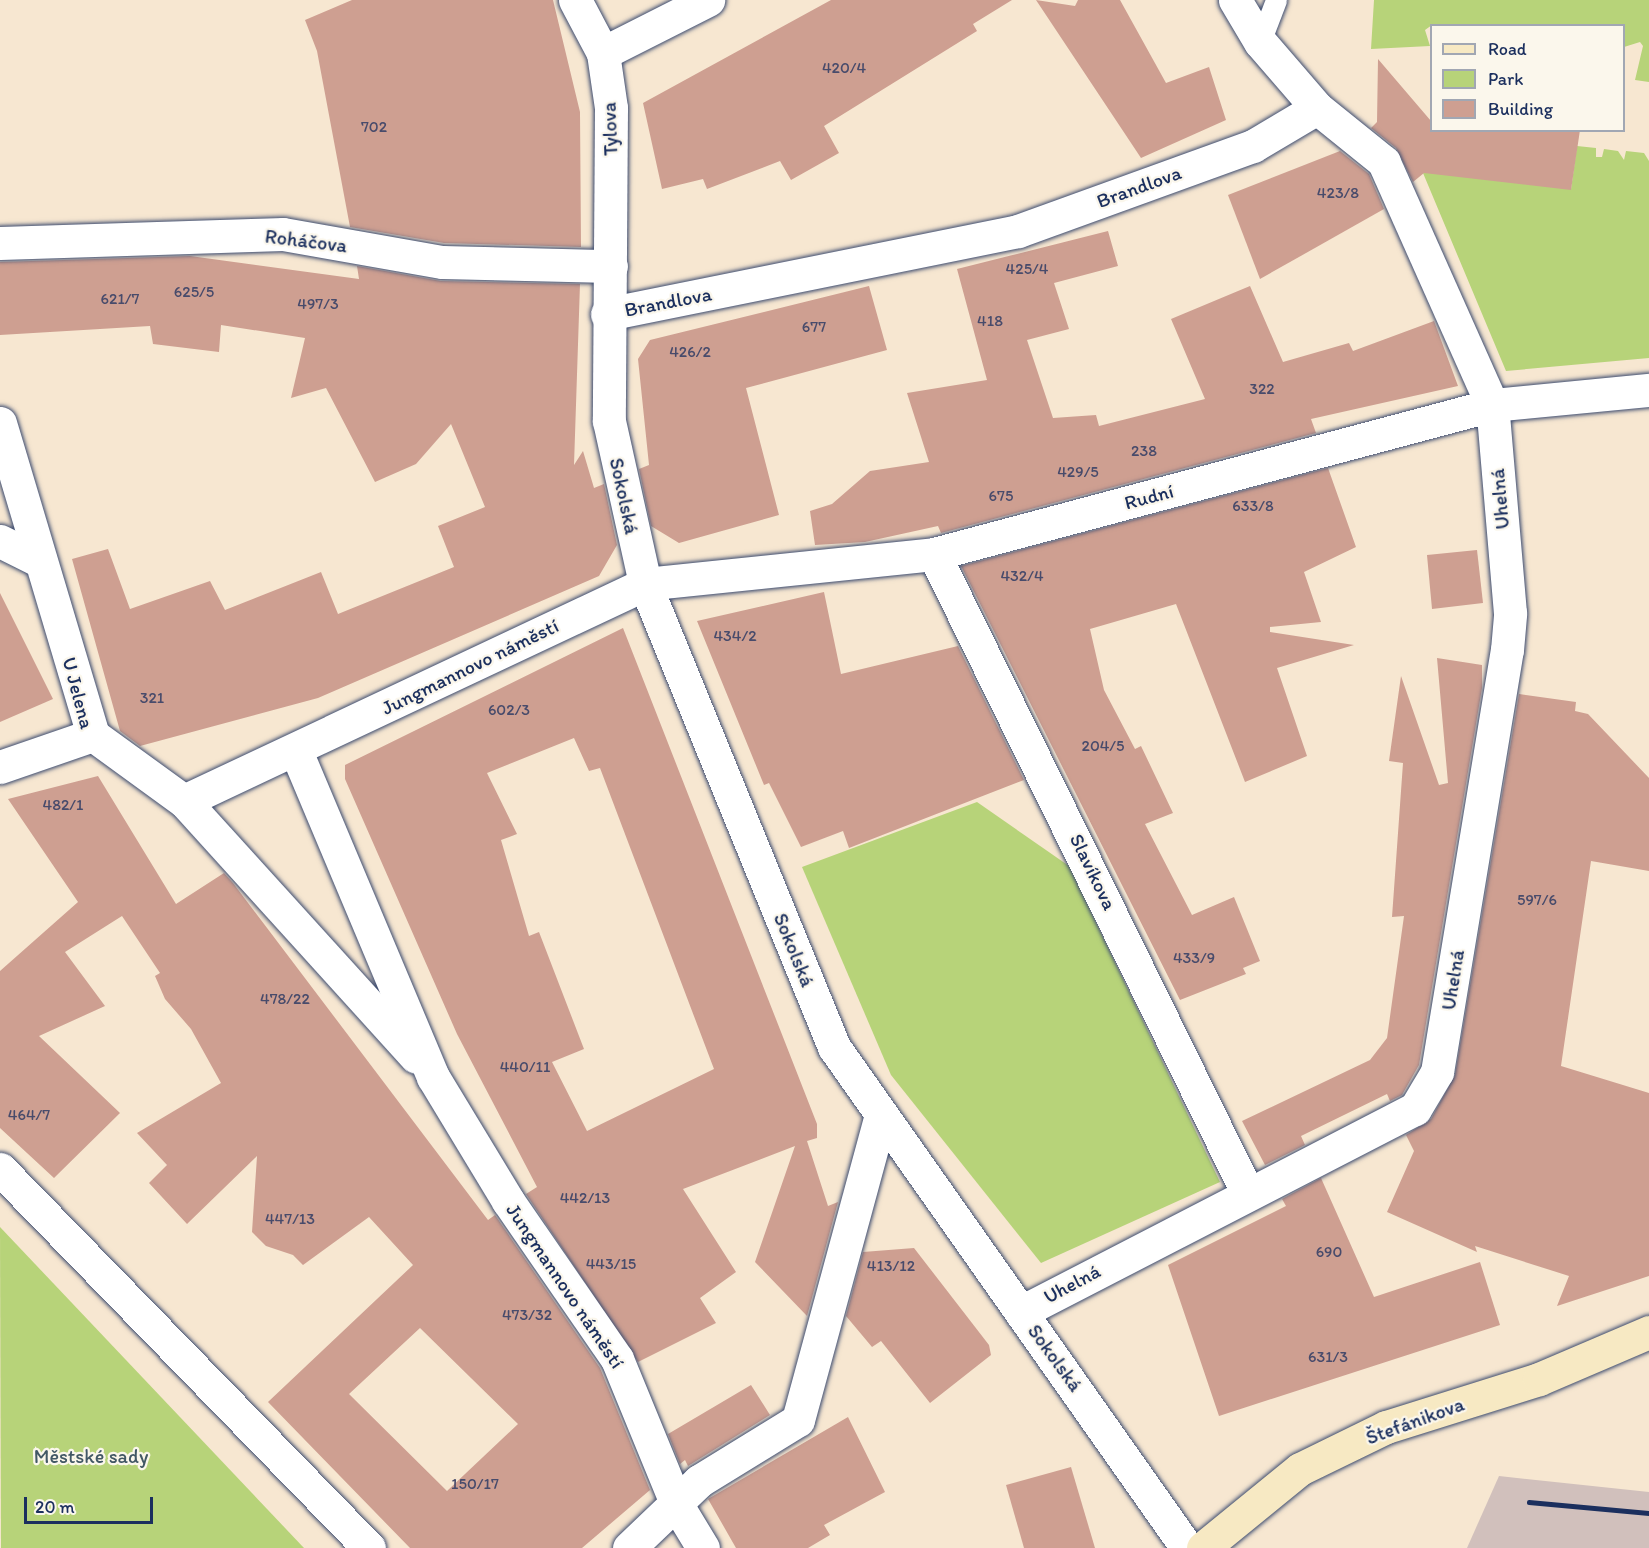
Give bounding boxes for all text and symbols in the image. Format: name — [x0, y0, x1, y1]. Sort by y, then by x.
legend — [1430, 24, 1625, 132]
text: Road — [1488, 38, 1527, 60]
house number: 420/4 — [822, 58, 866, 78]
text: Park — [1488, 68, 1523, 90]
text: Building — [1488, 98, 1553, 120]
street label: Tylova — [597, 102, 623, 156]
house number: 702 — [361, 117, 387, 137]
street label: Brandlova — [1093, 161, 1185, 213]
house number: 423/8 — [1317, 183, 1359, 203]
street label: Roháčova — [264, 224, 348, 258]
house number: 425/4 — [1006, 259, 1048, 279]
house number: 625/5 — [174, 282, 214, 302]
street label: Brandlova — [622, 282, 714, 322]
house number: 621/7 — [101, 289, 139, 309]
house number: 497/3 — [297, 294, 339, 314]
house number: 418 — [977, 311, 1003, 331]
house number: 677 — [802, 317, 826, 337]
house number: 426/2 — [669, 342, 711, 362]
house number: 322 — [1249, 379, 1275, 399]
house number: 238 — [1131, 441, 1157, 461]
street label: Sokolská — [604, 456, 644, 536]
house number: 429/5 — [1057, 462, 1099, 482]
street label: Uhelná — [1485, 468, 1515, 530]
street label: Rudní — [1122, 479, 1176, 515]
house number: 675 — [989, 486, 1013, 506]
house number: 633/8 — [1232, 496, 1274, 516]
house number: 432/4 — [1000, 566, 1044, 586]
street label: Jungmannovo náměstí — [378, 614, 562, 720]
house number: 434/2 — [713, 626, 757, 646]
street label: U Jelena — [57, 654, 99, 732]
house number: 321 — [140, 688, 164, 708]
house number: 602/3 — [488, 700, 530, 720]
house number: 204/5 — [1081, 736, 1125, 756]
house number: 482/1 — [43, 795, 83, 815]
street label: Slavíkova — [1064, 830, 1122, 914]
house number: 597/6 — [1517, 890, 1557, 910]
street label: Sokolská — [768, 910, 820, 990]
house number: 433/9 — [1173, 948, 1215, 968]
street label: Uhelná — [1436, 948, 1470, 1012]
house number: 478/22 — [260, 989, 310, 1009]
house number: 440/11 — [500, 1057, 550, 1077]
house number: 464/7 — [8, 1105, 50, 1125]
house number: 442/13 — [560, 1188, 610, 1208]
street label: Jungmannovo náměstí — [501, 1199, 629, 1373]
house number: 447/13 — [265, 1209, 315, 1229]
house number: 690 — [1316, 1242, 1342, 1262]
house number: 443/15 — [586, 1254, 636, 1274]
house number: 413/12 — [867, 1256, 915, 1276]
street label: Uhelná — [1039, 1259, 1105, 1309]
house number: 473/32 — [502, 1305, 552, 1325]
street label: Sokolská — [1023, 1320, 1087, 1396]
house number: 631/3 — [1308, 1347, 1348, 1367]
street label: Štefánikova — [1363, 1392, 1467, 1450]
park label: Městské sady — [34, 1444, 148, 1468]
house number: 150/17 — [451, 1474, 499, 1494]
scale bar — [27, 1485, 156, 1523]
text: 20 m — [35, 1496, 75, 1518]

